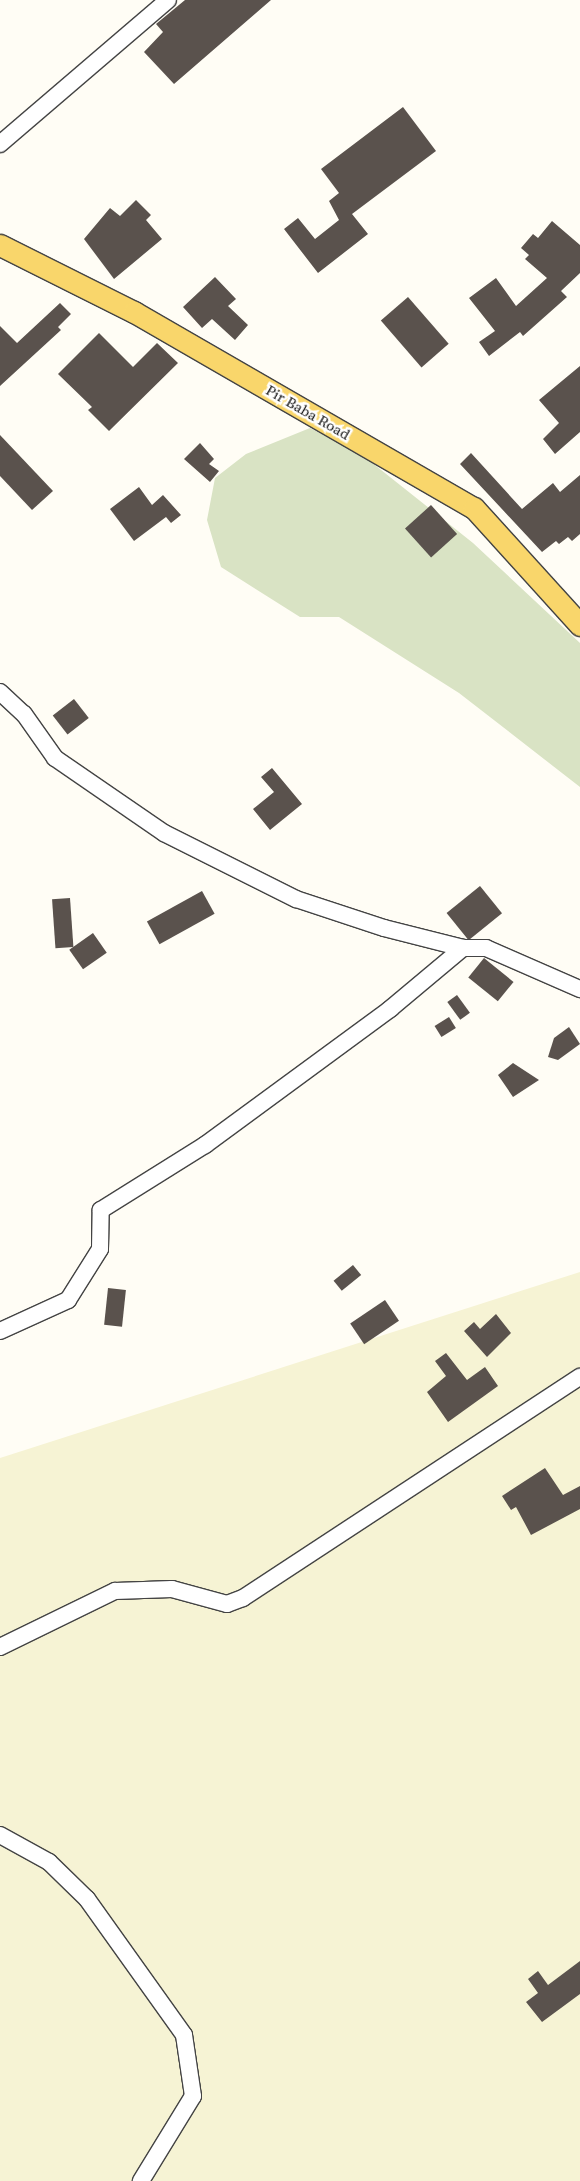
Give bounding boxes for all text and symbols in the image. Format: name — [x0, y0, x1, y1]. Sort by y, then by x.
street label: Pir Baba Road — [263, 381, 353, 443]

